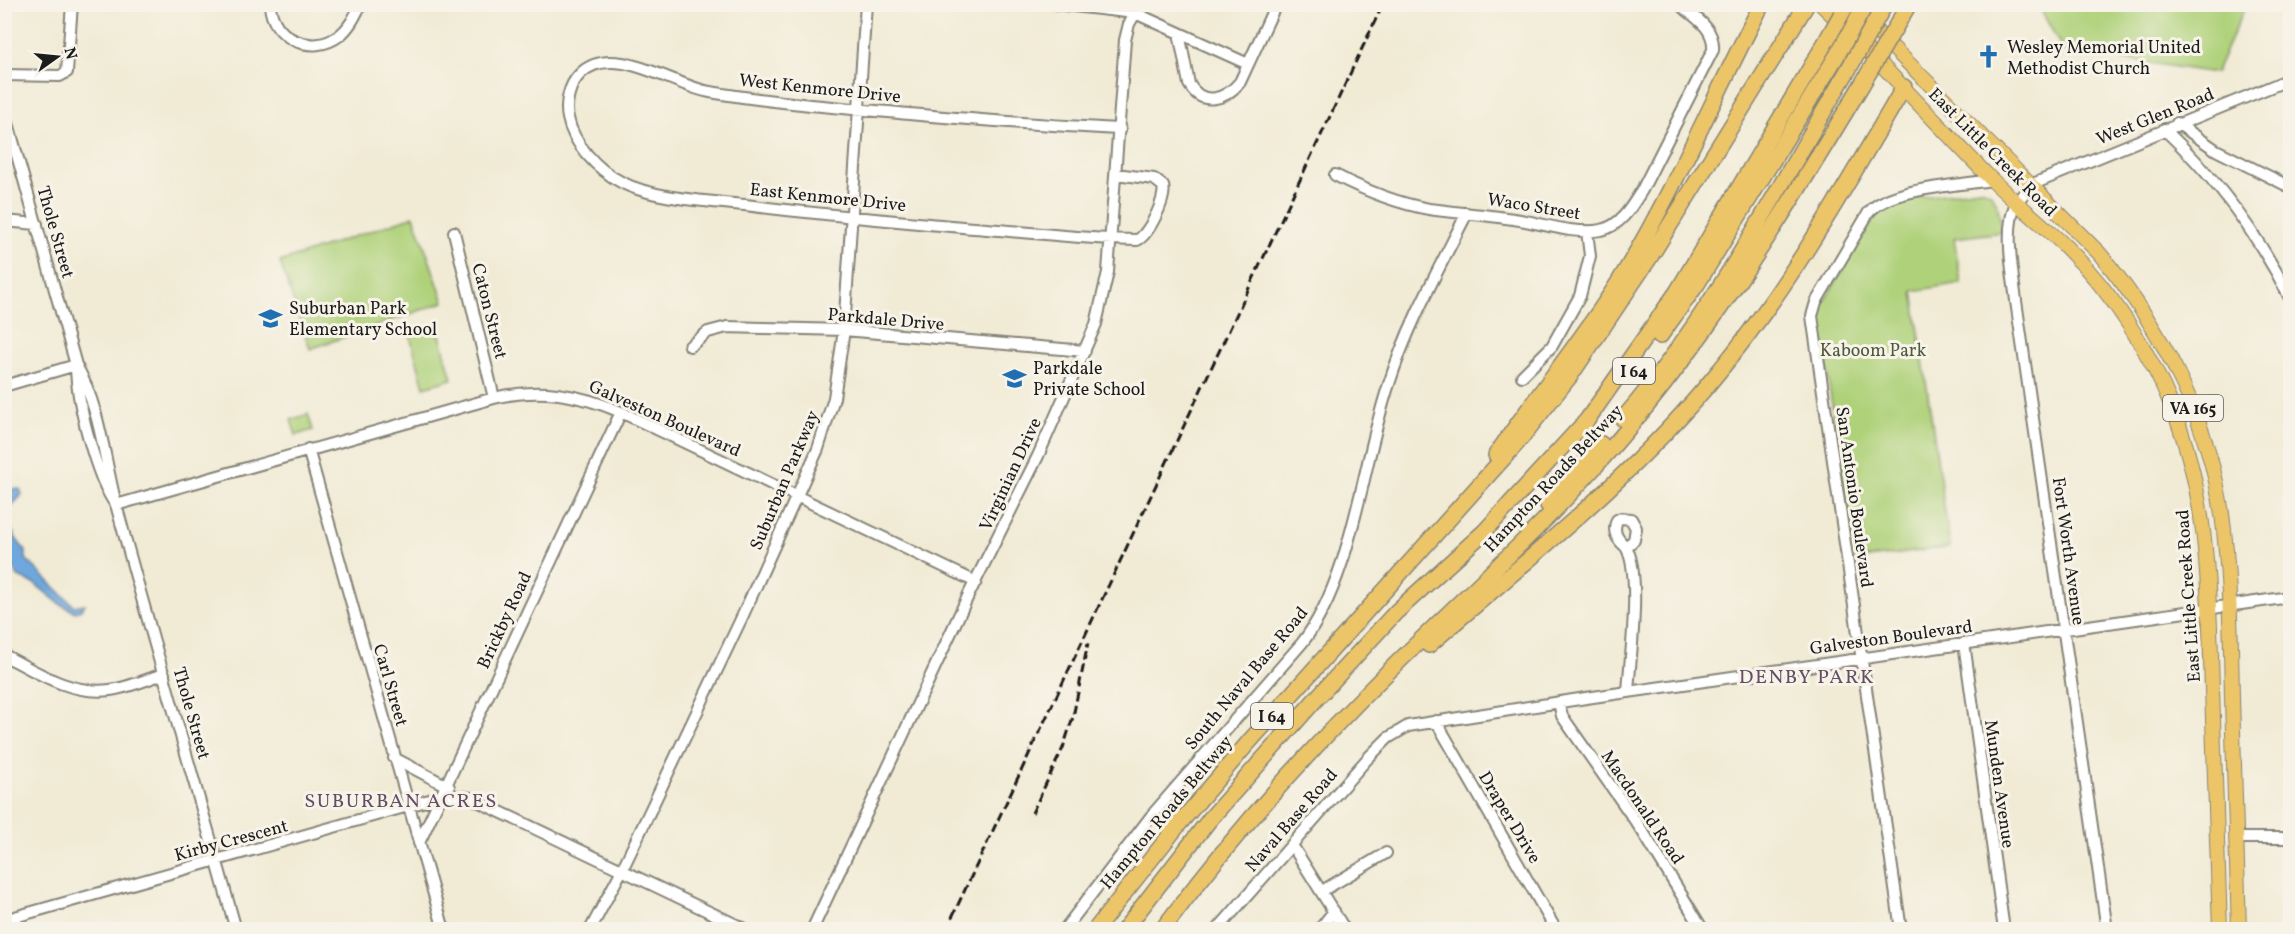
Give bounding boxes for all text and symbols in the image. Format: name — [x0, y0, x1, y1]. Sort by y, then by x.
north arrow — [27, 27, 87, 87]
place label: Wesley Memorial United Methodist Church — [2007, 36, 2201, 82]
church icon: Wesley Memorial United Methodist Church — [1976, 44, 2002, 70]
text: N — [57, 45, 82, 62]
street label: West Kenmore Drive — [738, 69, 902, 110]
street label: West Glen Road — [2093, 82, 2218, 152]
street label: East Little Creek Road — [1922, 83, 2062, 223]
street label: East Kenmore Drive — [748, 178, 907, 219]
street label: Thole Street — [29, 183, 80, 282]
street label: Waco Street — [1485, 188, 1582, 227]
street label: Caton Street — [465, 261, 512, 362]
place label: Suburban Park Elementary School — [289, 297, 437, 343]
street label: Parkdale Drive — [826, 303, 945, 338]
school or university icon: Suburban Park Elementary School — [258, 305, 284, 331]
park label: Kaboom Park — [1820, 339, 1926, 364]
place label: Parkdale Private School — [1033, 357, 1146, 403]
road number: I 64 — [1613, 358, 1655, 384]
school or university icon: Parkdale Private School — [1002, 365, 1028, 391]
street label: Galveston Boulevard — [584, 375, 744, 464]
road number: VA 165 — [2163, 395, 2223, 421]
street label: Hampton Roads Beltway — [1479, 399, 1630, 559]
street label: San Antonio Boulevard — [1828, 405, 1879, 589]
street label: Suburban Parkway — [745, 407, 826, 554]
street label: Virginian Drive — [974, 414, 1049, 535]
street label: Fort Worth Avenue — [2045, 476, 2090, 627]
street label: East Little Creek Road — [2171, 509, 2208, 683]
street label: Brickby Road — [472, 568, 539, 673]
street label: South Naval Base Road — [1180, 602, 1315, 756]
street label: Galveston Boulevard — [1808, 615, 1974, 662]
street label: Carl Street — [366, 641, 413, 729]
street label: Thole Street — [165, 664, 216, 763]
district label: DENBY PARK — [1739, 664, 1875, 692]
road number: I 64 — [1251, 703, 1293, 729]
street label: Munden Avenue — [1977, 718, 2020, 850]
street label: Hampton Roads Beltway — [1095, 730, 1239, 895]
street label: Macdonald Road — [1594, 746, 1689, 870]
street label: Naval Base Road — [1240, 764, 1344, 878]
street label: Draper Drive — [1471, 767, 1546, 869]
district label: SUBURBAN ACRES — [304, 788, 498, 816]
street label: Kirby Crescent — [172, 814, 291, 869]

